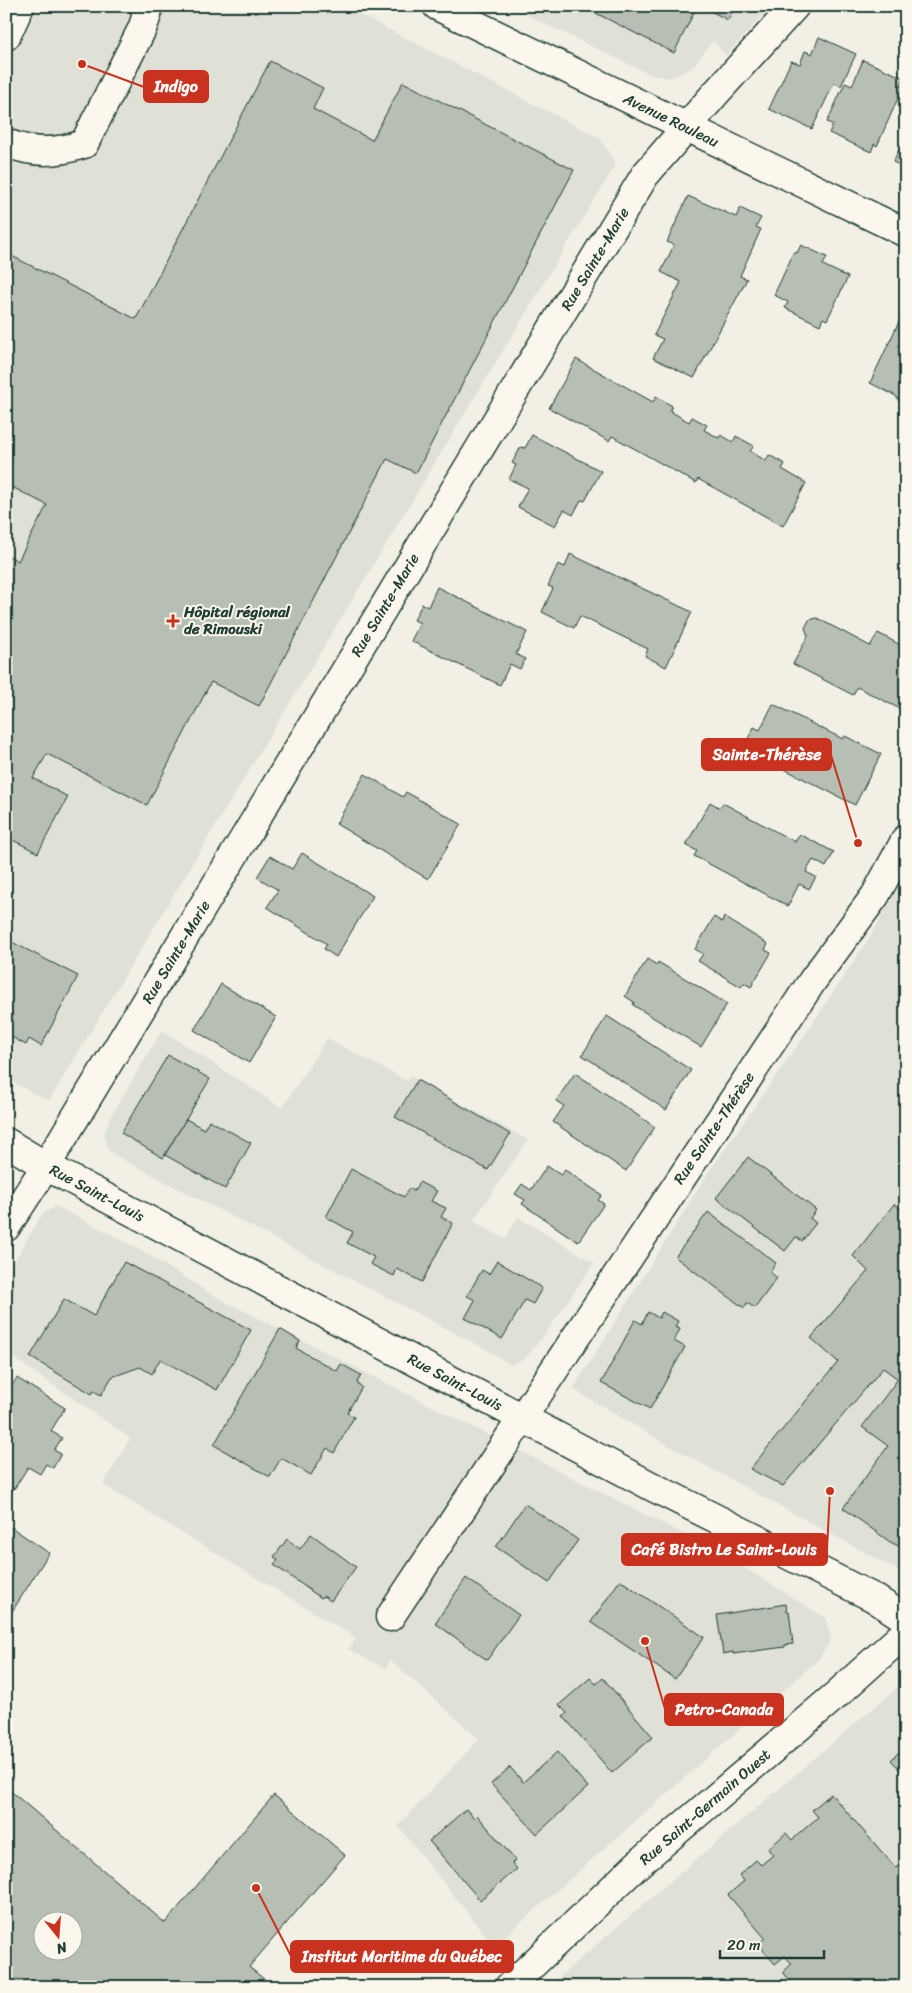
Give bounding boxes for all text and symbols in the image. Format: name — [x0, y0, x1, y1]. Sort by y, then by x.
callout: Indigo — [144, 71, 208, 102]
text: Indigo — [153, 72, 199, 101]
street label: Avenue Rouleau — [618, 85, 723, 154]
street label: Rue Sainte-Marie — [554, 202, 636, 316]
street label: Rue Sainte-Marie — [344, 548, 426, 662]
place label: Hôpital régional de Rimouski — [183, 599, 290, 642]
marker: Hôpital régional de Rimouski — [166, 614, 180, 628]
callout: Sainte-Thérèse — [702, 739, 831, 770]
text: Sainte-Thérèse — [711, 740, 822, 769]
street label: Rue Sainte-Marie — [135, 895, 217, 1009]
street label: Rue Sainte-Thérèse — [666, 1066, 762, 1190]
street label: Rue Saint-Louis — [45, 1157, 150, 1229]
street label: Rue Saint-Louis — [403, 1346, 508, 1418]
callout: Café Bistro Le Saint-Louis — [622, 1534, 827, 1565]
text: Café Bistro Le Saint-Louis — [631, 1535, 817, 1564]
callout: Petro-Canada — [665, 1694, 783, 1725]
text: Petro-Canada — [675, 1695, 774, 1724]
street label: Rue Saint-Germain Ouest — [633, 1742, 777, 1872]
north arrow — [32, 1910, 82, 1960]
scale bar — [720, 1928, 823, 1960]
text: 20 m — [727, 1932, 761, 1958]
text: N — [53, 1934, 71, 1961]
callout: Institut Maritime du Québec — [291, 1941, 513, 1972]
text: Institut Maritime du Québec — [301, 1942, 502, 1971]

